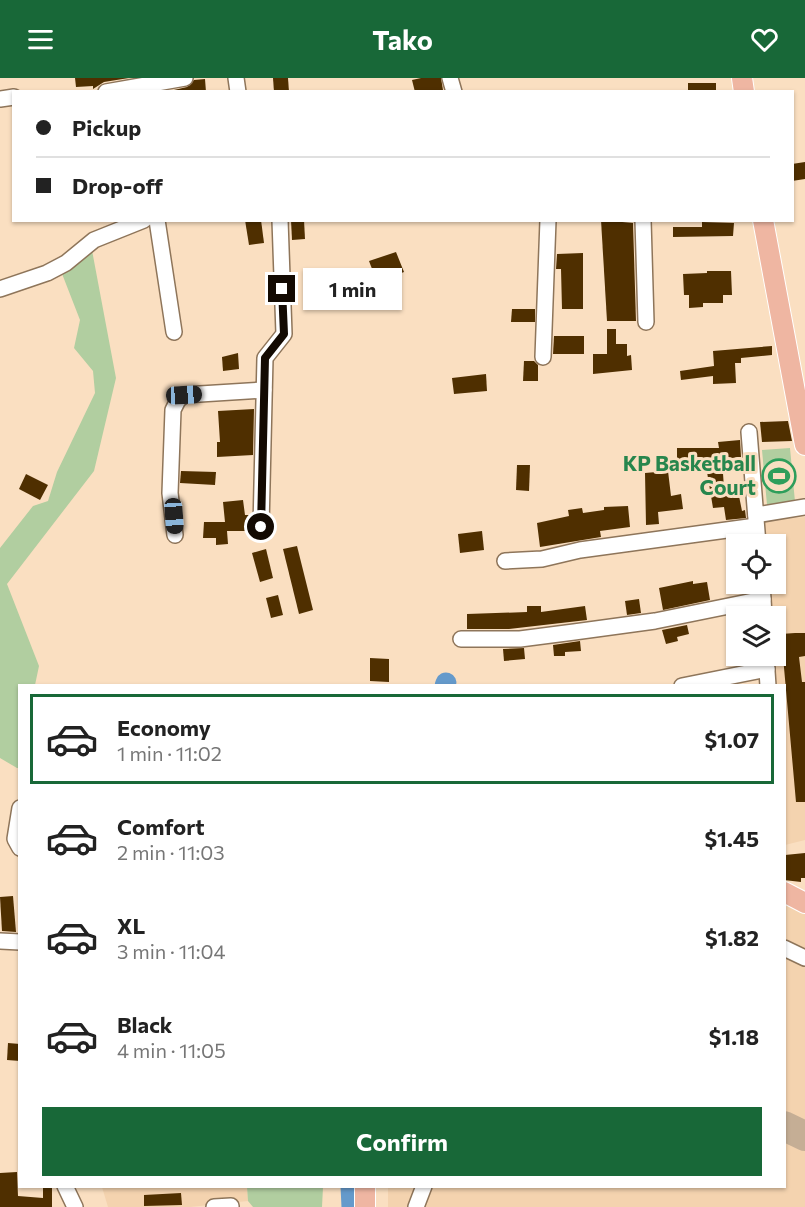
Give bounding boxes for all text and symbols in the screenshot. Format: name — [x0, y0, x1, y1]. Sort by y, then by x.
icon: menu — [24, 23, 57, 56]
text: Tako — [372, 23, 433, 56]
icon: heart — [748, 23, 781, 56]
text: Pickup — [72, 114, 141, 141]
text: Drop-off — [72, 172, 163, 199]
callout: 1 min — [303, 268, 402, 310]
route end — [268, 275, 295, 302]
text: 1 min — [329, 277, 376, 301]
car — [166, 385, 202, 405]
place label: KP Basketball Court — [623, 450, 756, 499]
sports icon: KP Basketball Court — [761, 458, 797, 494]
car — [164, 497, 184, 535]
route start — [247, 513, 274, 540]
map controls — [726, 534, 786, 666]
button: locate — [726, 534, 786, 594]
button: layers — [726, 606, 786, 666]
icon: car — [45, 712, 99, 766]
text: Economy — [117, 714, 211, 741]
text: $1.07 — [704, 726, 759, 753]
text: 1 min · 11:02 — [117, 741, 222, 765]
icon: car — [45, 811, 99, 865]
text: Comfort — [117, 813, 205, 840]
text: $1.45 — [704, 825, 759, 852]
text: 2 min · 11:03 — [117, 840, 225, 864]
icon: car — [45, 910, 99, 964]
text: XL — [117, 912, 145, 939]
text: $1.82 — [705, 924, 759, 951]
text: 3 min · 11:04 — [117, 939, 226, 963]
icon: car — [45, 1009, 99, 1063]
text: Black — [117, 1011, 172, 1038]
text: $1.18 — [709, 1023, 759, 1050]
text: 4 min · 11:05 — [117, 1038, 226, 1062]
button: Confirm — [42, 1107, 762, 1176]

